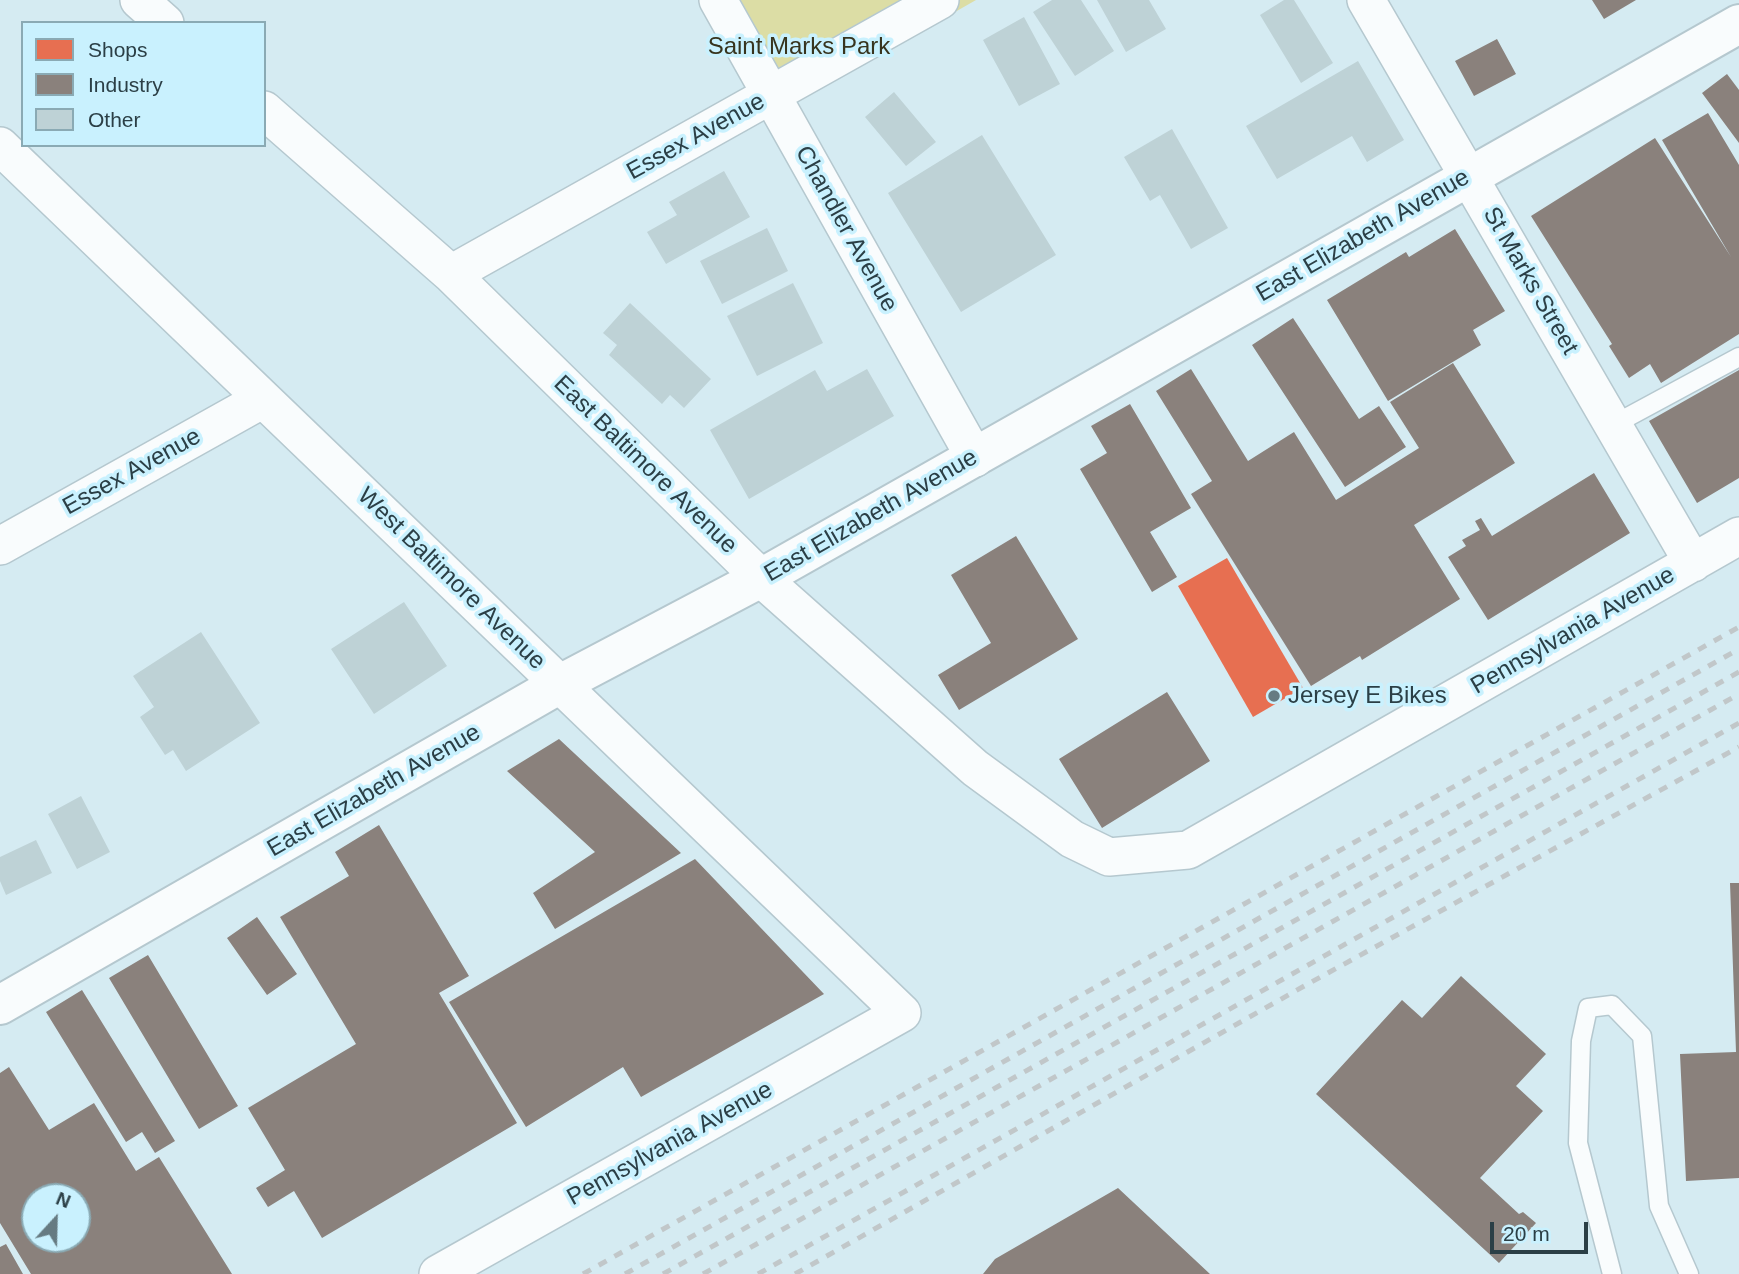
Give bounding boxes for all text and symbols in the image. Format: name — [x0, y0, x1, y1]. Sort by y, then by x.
legend — [21, 21, 266, 147]
park label: Saint Marks Park — [708, 33, 890, 61]
text: Shops — [88, 38, 148, 61]
text: Industry — [88, 73, 163, 96]
street label: Essex Avenue — [622, 87, 770, 187]
text: Other — [88, 108, 141, 131]
street label: Chandler Avenue — [789, 141, 903, 317]
street label: East Elizabeth Avenue — [1251, 163, 1475, 309]
street label: St Marks Street — [1476, 202, 1584, 360]
street label: East Baltimore Avenue — [547, 370, 743, 560]
street label: Essex Avenue — [58, 422, 206, 522]
street label: East Elizabeth Avenue — [759, 443, 983, 589]
street label: West Baltimore Avenue — [351, 482, 551, 676]
street label: Pennsylvania Avenue — [1466, 561, 1680, 701]
place label: Jersey E Bikes — [1288, 682, 1447, 710]
marker: Jersey E Bikes — [1266, 688, 1282, 704]
street label: East Elizabeth Avenue — [262, 718, 486, 864]
street label: Pennsylvania Avenue — [562, 1076, 778, 1212]
north arrow — [21, 1183, 91, 1253]
text: N — [53, 1188, 74, 1212]
scale bar — [1494, 1208, 1592, 1252]
text: 20 m — [1503, 1222, 1550, 1245]

